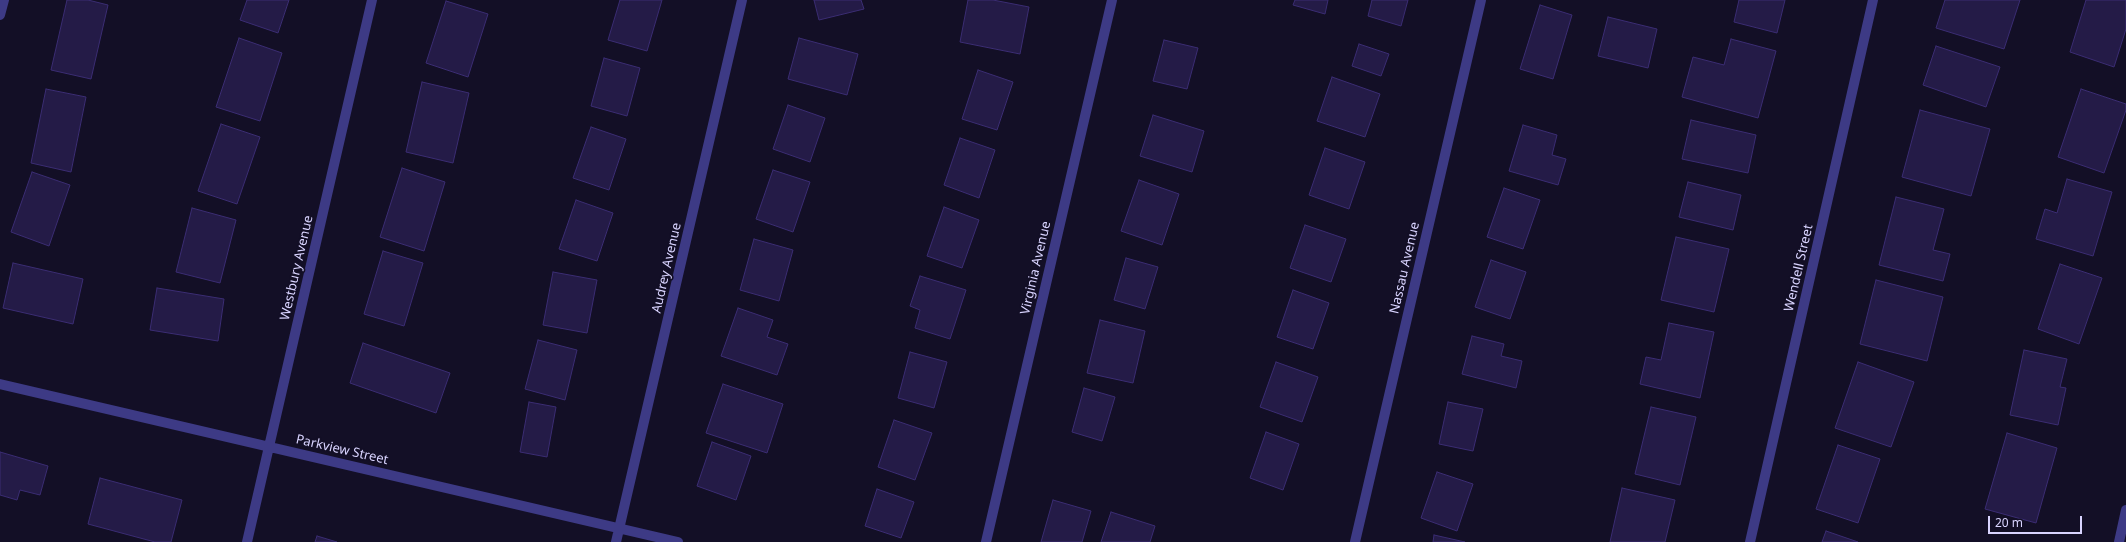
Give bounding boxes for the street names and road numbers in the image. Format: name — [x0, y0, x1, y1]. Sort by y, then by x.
street label: Westbury Avenue — [277, 214, 317, 322]
street label: Virginia Avenue — [1018, 220, 1054, 316]
street label: Nassau Avenue — [1387, 220, 1423, 316]
street label: Audrey Avenue — [649, 221, 685, 315]
street label: Wendell Street — [1781, 223, 1817, 313]
street label: Parkview Street — [294, 432, 390, 468]

